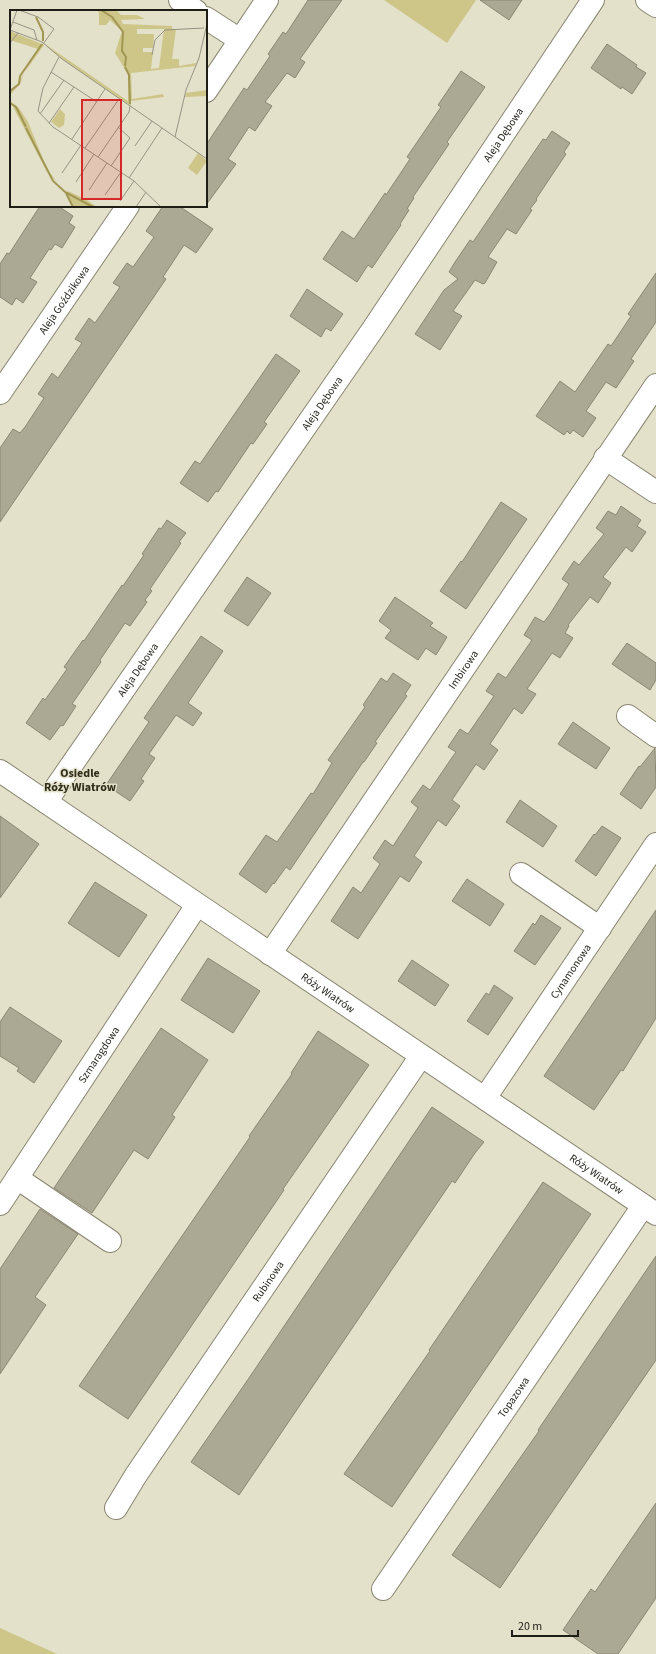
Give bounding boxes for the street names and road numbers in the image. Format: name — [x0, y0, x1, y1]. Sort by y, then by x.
street label: Aleja Dębowa — [480, 105, 527, 165]
street label: Aleja Goździkowa — [35, 263, 93, 337]
street label: Aleja Dębowa — [298, 373, 346, 433]
street label: Aleja Dębowa — [114, 640, 162, 700]
street label: Imbirowa — [445, 647, 482, 692]
street label: Cynamonowa — [547, 941, 595, 1002]
street label: Róży Wiatrów — [298, 969, 358, 1017]
street label: Szmaragdowa — [75, 1023, 123, 1086]
street label: Róży Wiatrów — [566, 1151, 626, 1198]
street label: Rubinowa — [249, 1258, 287, 1305]
street label: Topazowa — [494, 1374, 533, 1421]

